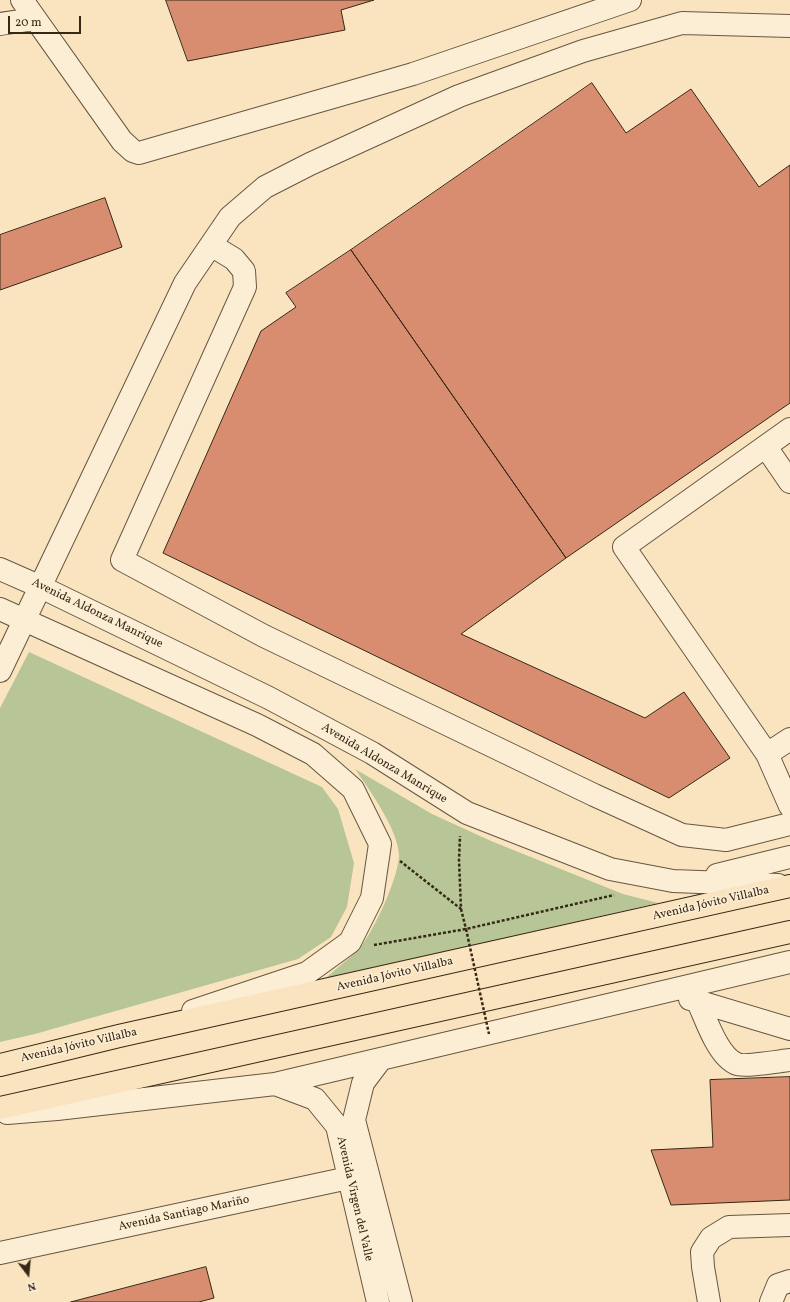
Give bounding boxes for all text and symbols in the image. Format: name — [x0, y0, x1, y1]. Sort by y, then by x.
scale bar — [10, 8, 83, 34]
text: 20 m — [15, 15, 42, 31]
street label: Avenida Aldonza Manrique — [29, 576, 165, 652]
street label: Avenida Aldonza Manrique — [318, 721, 450, 807]
street label: Avenida Jóvito Villalba — [651, 884, 771, 924]
street label: Avenida Jóvito Villalba — [335, 955, 455, 995]
street label: Avenida Jóvito Villalba — [19, 1026, 139, 1066]
street label: Avenida Virgen del Valle — [333, 1135, 375, 1263]
street label: Avenida Santiago Mariño — [117, 1193, 251, 1235]
north arrow — [8, 1254, 48, 1294]
text: N — [26, 1278, 37, 1294]

